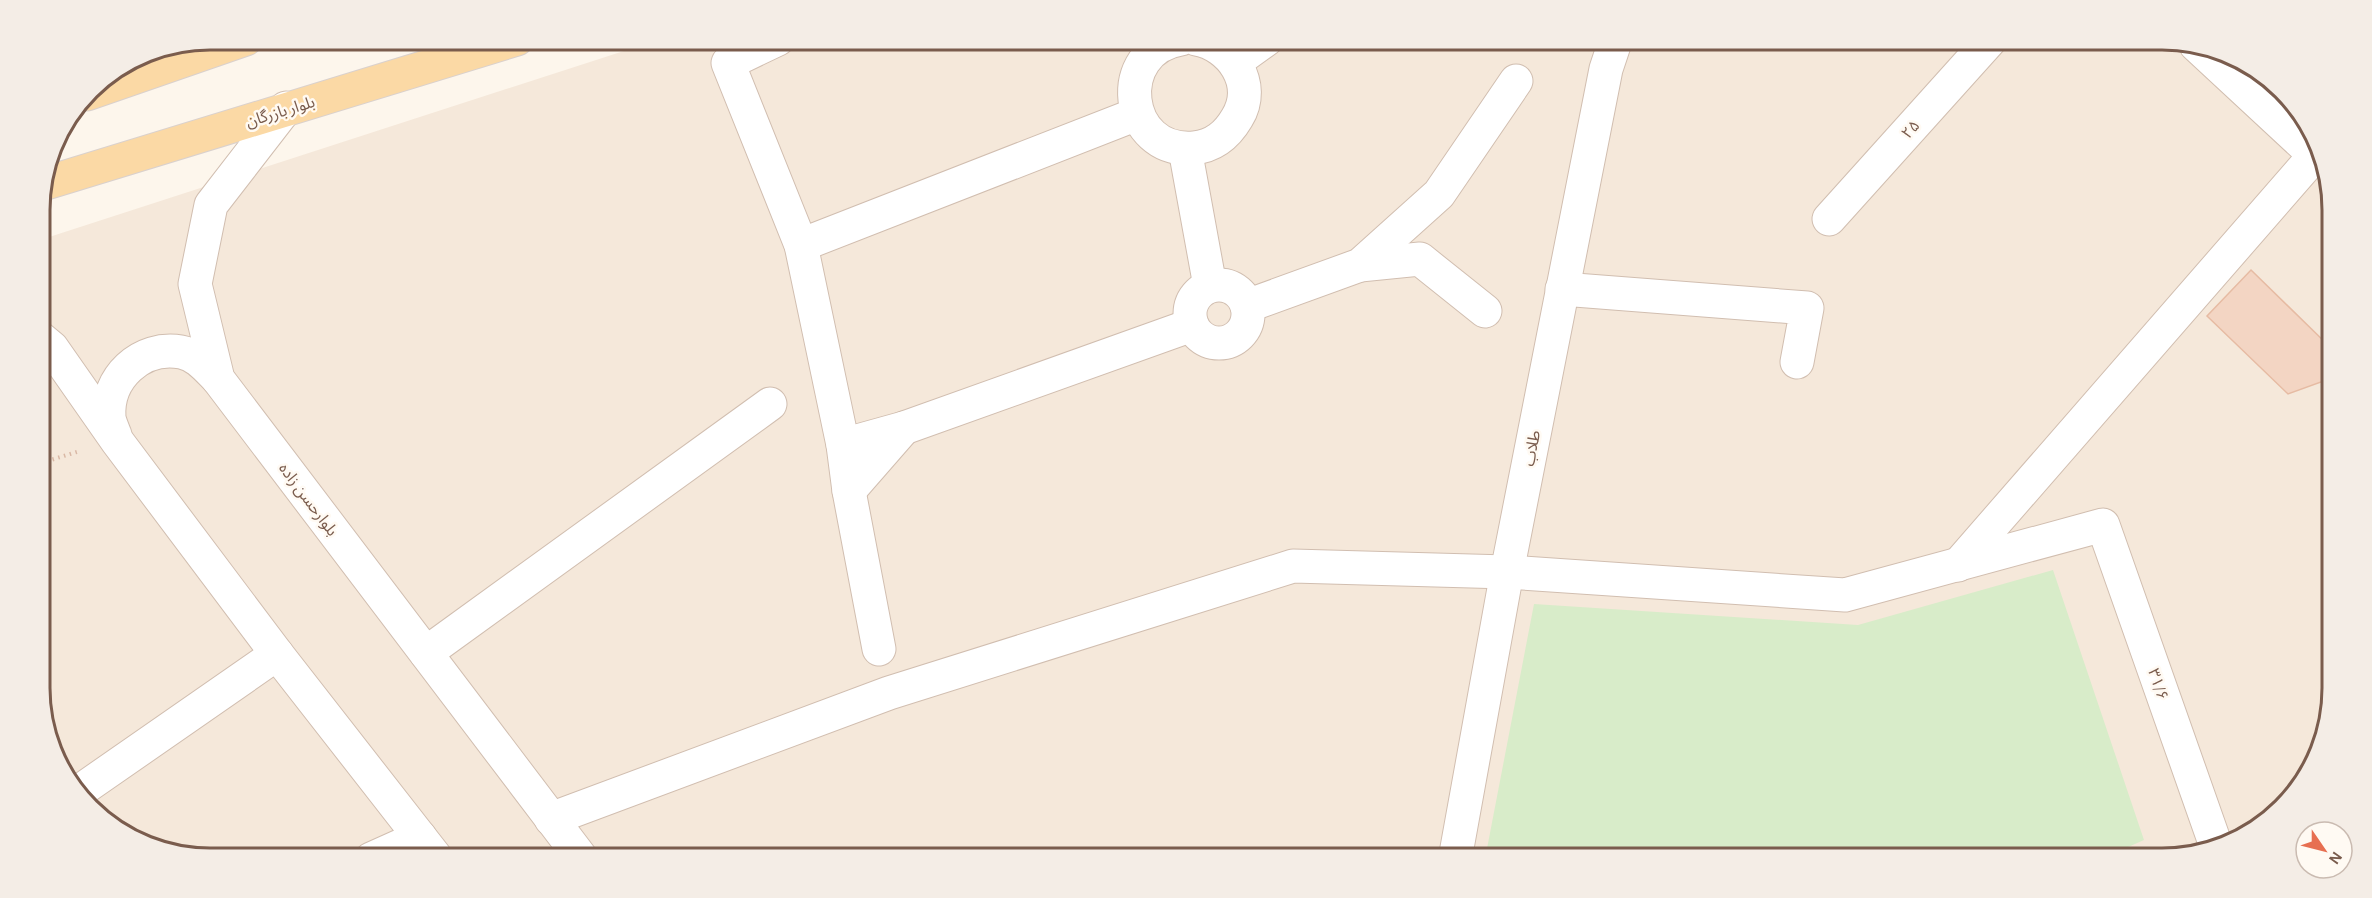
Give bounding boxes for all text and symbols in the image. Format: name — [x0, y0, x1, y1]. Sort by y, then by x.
street label: بلوار بازرگان — [244, 93, 317, 131]
street label: ۲۵ — [1899, 118, 1923, 142]
street label: طلاب — [1521, 429, 1544, 468]
street label: بلوارحسن زاده — [275, 460, 341, 540]
street label: ۳۱/۶ — [2145, 667, 2171, 702]
north arrow — [2294, 820, 2354, 880]
text: N — [2326, 849, 2345, 867]

